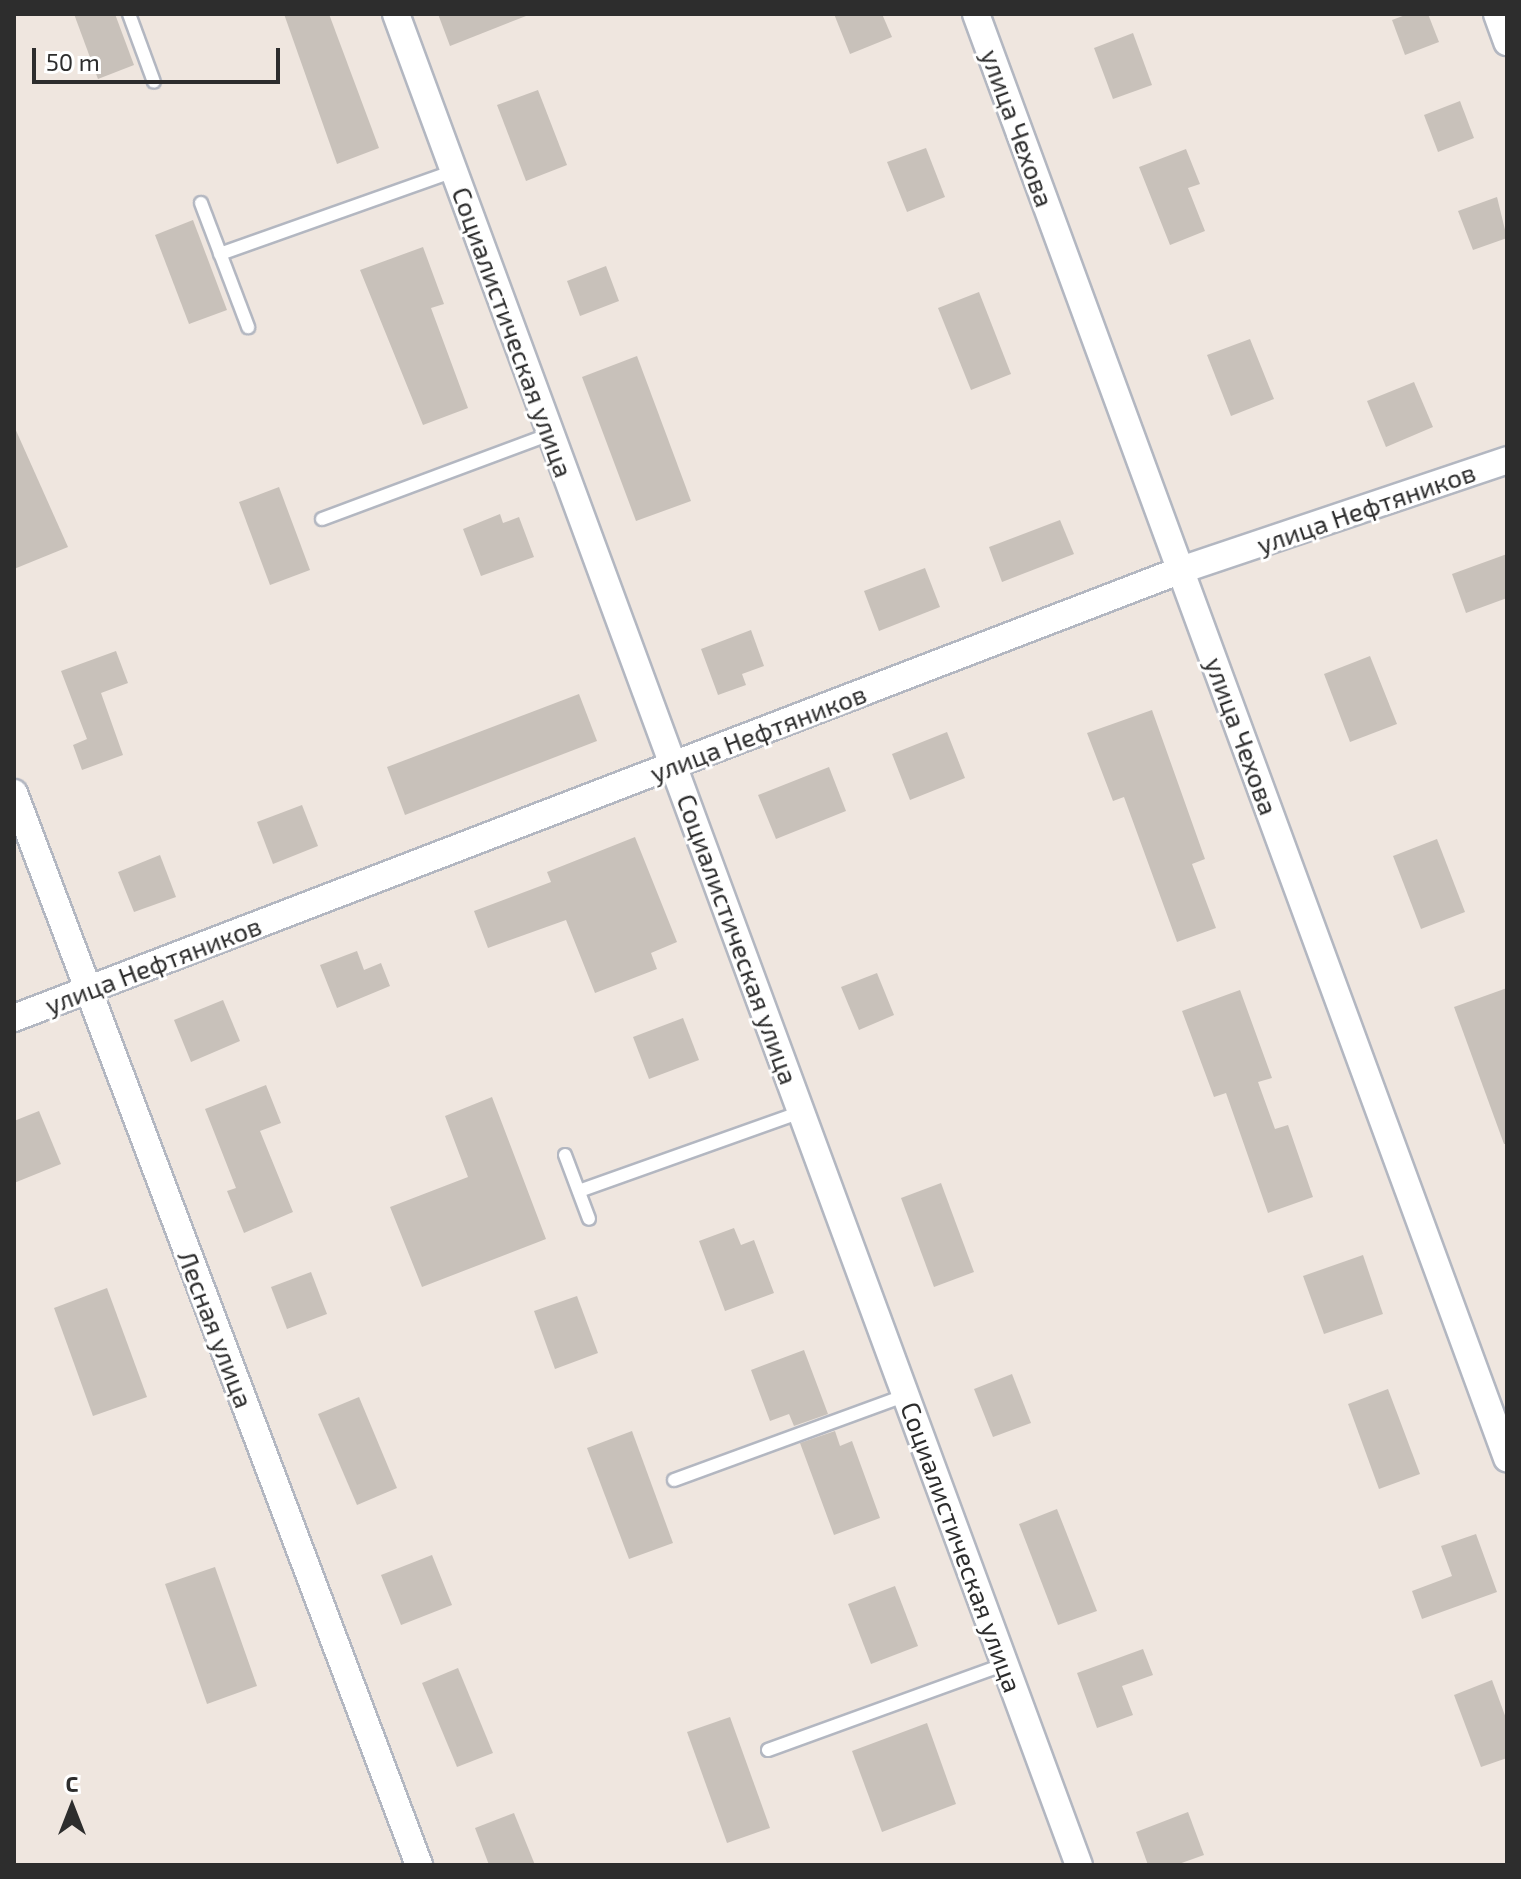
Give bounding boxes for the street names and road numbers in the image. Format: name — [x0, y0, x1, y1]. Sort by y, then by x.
street label: улица Чехова — [975, 45, 1061, 211]
street label: Социалистическая улица — [446, 183, 580, 481]
street label: улица Нефтяников — [1253, 456, 1479, 560]
street label: улица Чехова — [1199, 653, 1285, 819]
street label: улица Нефтяников — [646, 677, 870, 789]
street label: Социалистическая улица — [671, 790, 805, 1088]
street label: улица Нефтяников — [41, 909, 265, 1021]
street label: Лесная улица — [172, 1246, 260, 1412]
street label: Социалистическая улица — [895, 1398, 1029, 1696]

